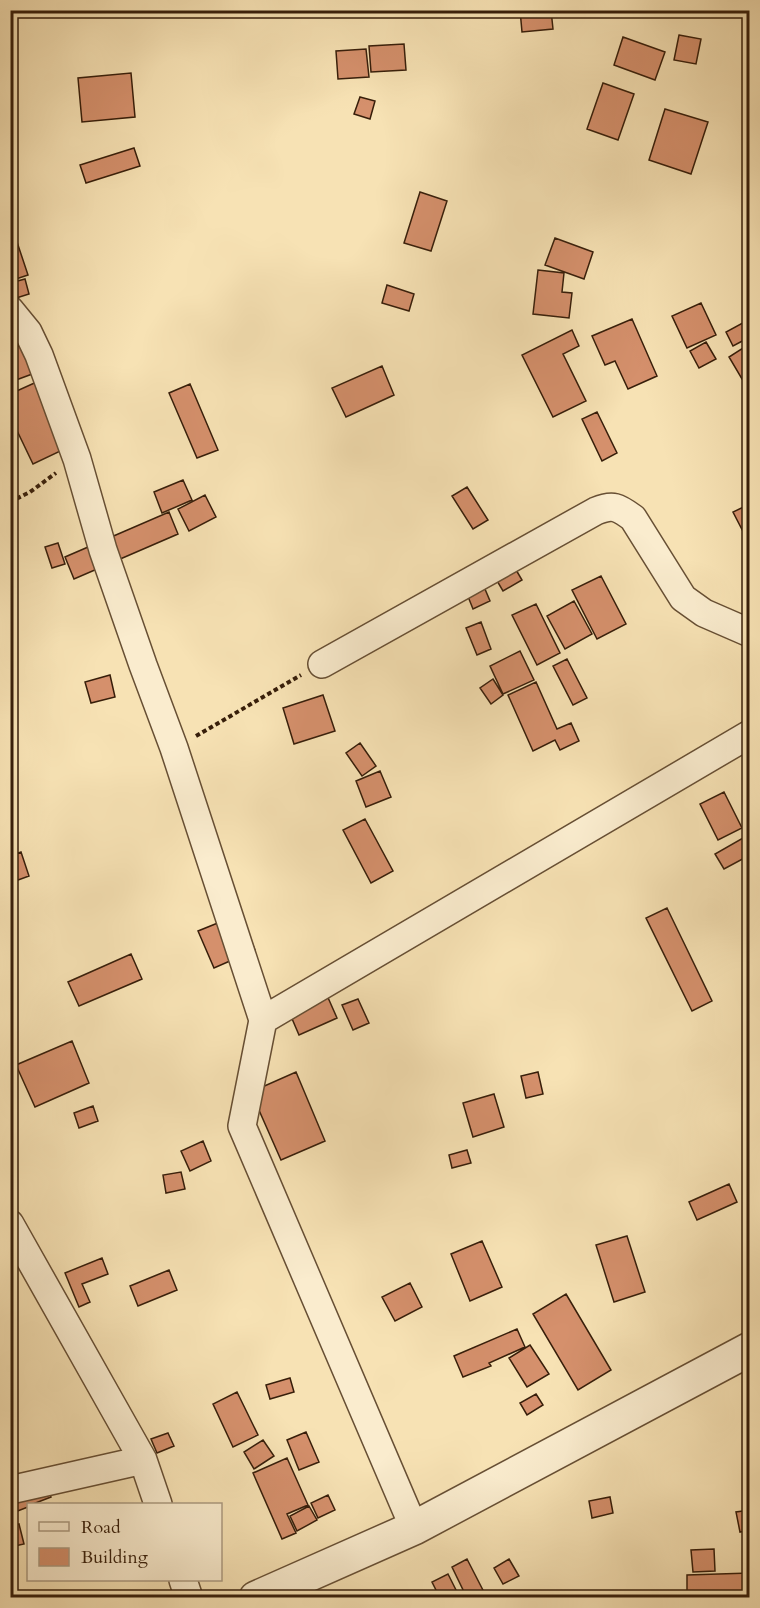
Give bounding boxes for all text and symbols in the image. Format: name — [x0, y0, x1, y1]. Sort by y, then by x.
legend — [27, 1503, 222, 1581]
text: Road — [81, 1515, 121, 1540]
text: Building — [81, 1545, 149, 1570]

